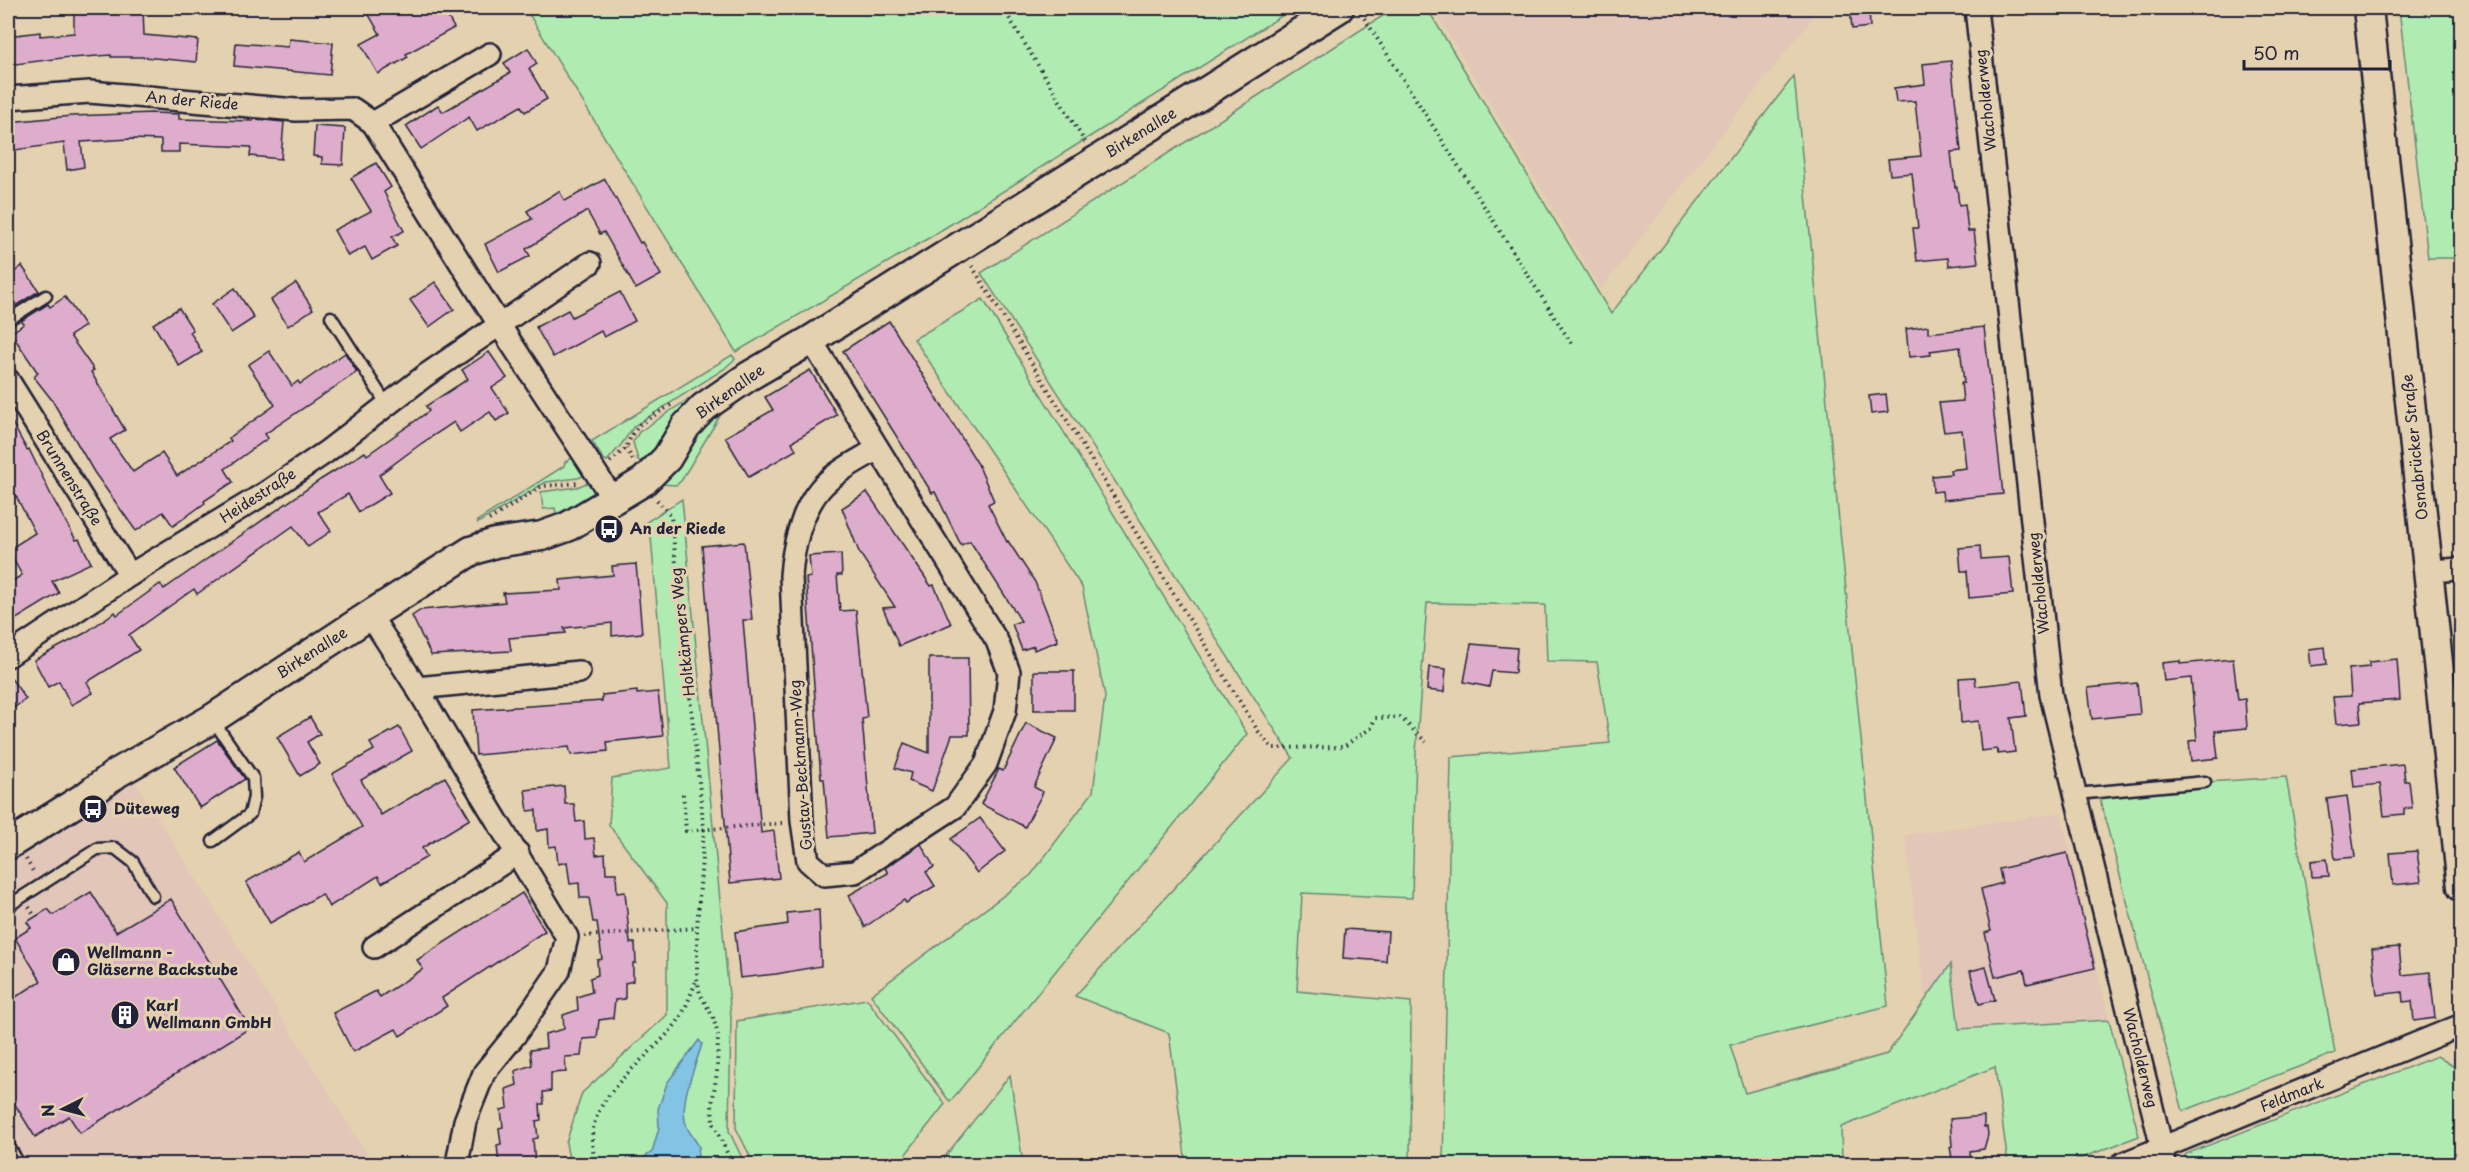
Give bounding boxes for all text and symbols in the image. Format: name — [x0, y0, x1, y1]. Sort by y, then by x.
scale bar — [2244, 33, 2390, 71]
text: 50 m — [2253, 39, 2300, 66]
street label: Wacholderweg — [1968, 48, 2001, 152]
street label: An der Riede — [145, 84, 240, 115]
street label: Birkenallee — [1100, 101, 1180, 163]
street label: Birkenallee — [690, 358, 768, 424]
street label: Osnabrücker Straße — [2394, 373, 2433, 521]
street label: Brunnenstraße — [32, 425, 109, 530]
street label: Heidestraße — [215, 461, 300, 528]
bus stop icon: An der Riede — [593, 513, 625, 545]
place label: An der Riede — [630, 516, 726, 539]
street label: Wacholderweg — [2021, 531, 2054, 635]
street label: Holtkämpers Weg — [663, 567, 700, 698]
street label: Birkenallee — [271, 620, 351, 683]
street label: Gustav-Beckmann-Weg — [782, 679, 817, 851]
bus stop icon: Düteweg — [77, 793, 109, 825]
place label: Düteweg — [114, 796, 180, 819]
place label: Wellmann - Gläserne Backstube — [87, 940, 238, 980]
shop icon: Wellmann - Gläserne Backstube — [50, 946, 82, 978]
place label: Karl Wellmann GmbH — [146, 993, 272, 1033]
building icon: Karl Wellmann GmbH — [109, 999, 141, 1031]
street label: Wacholderweg — [2118, 1005, 2165, 1110]
street label: Feldmark — [2256, 1070, 2327, 1117]
north arrow — [33, 1079, 93, 1139]
text: N — [34, 1103, 60, 1118]

